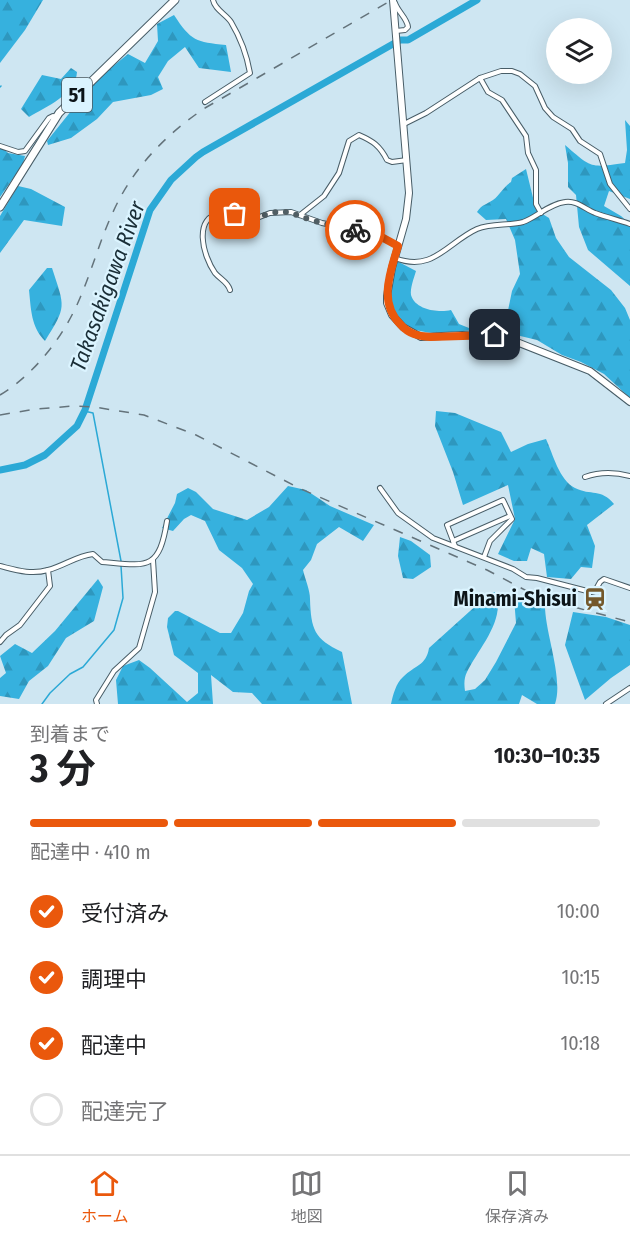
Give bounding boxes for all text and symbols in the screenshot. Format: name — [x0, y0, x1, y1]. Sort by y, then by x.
map controls — [546, 18, 612, 84]
button: layers — [546, 18, 612, 84]
road number: 51 — [62, 78, 92, 112]
pin — [209, 188, 260, 239]
water label: Takasakigawa River — [64, 196, 151, 375]
icon: bag — [218, 197, 251, 230]
courier — [325, 200, 385, 260]
icon: bike — [339, 214, 372, 247]
pin — [469, 309, 520, 360]
icon: home — [478, 318, 511, 351]
place label: Minami-Shisui — [454, 586, 577, 612]
station icon: Minami-Shisui — [582, 586, 608, 612]
text: 到着まで — [30, 722, 110, 746]
text: 10:30–10:35 — [494, 742, 600, 769]
text: 3 分 — [30, 746, 96, 792]
text: 配達中 · 410 m — [30, 840, 151, 864]
icon: check — [30, 895, 63, 928]
text: 10:00 — [557, 899, 600, 923]
text: 受付済み — [81, 900, 169, 927]
icon: check — [30, 961, 63, 994]
text: 10:15 — [561, 965, 600, 989]
text: 調理中 — [81, 966, 147, 993]
icon: check — [30, 1027, 63, 1060]
text: 10:18 — [561, 1031, 600, 1055]
text: 配達中 — [81, 1032, 147, 1059]
text: 配達完了 — [81, 1098, 169, 1125]
tab: ホーム — [81, 1167, 128, 1227]
tab: 地図 — [290, 1167, 323, 1227]
tab: 保存済み — [485, 1167, 549, 1227]

